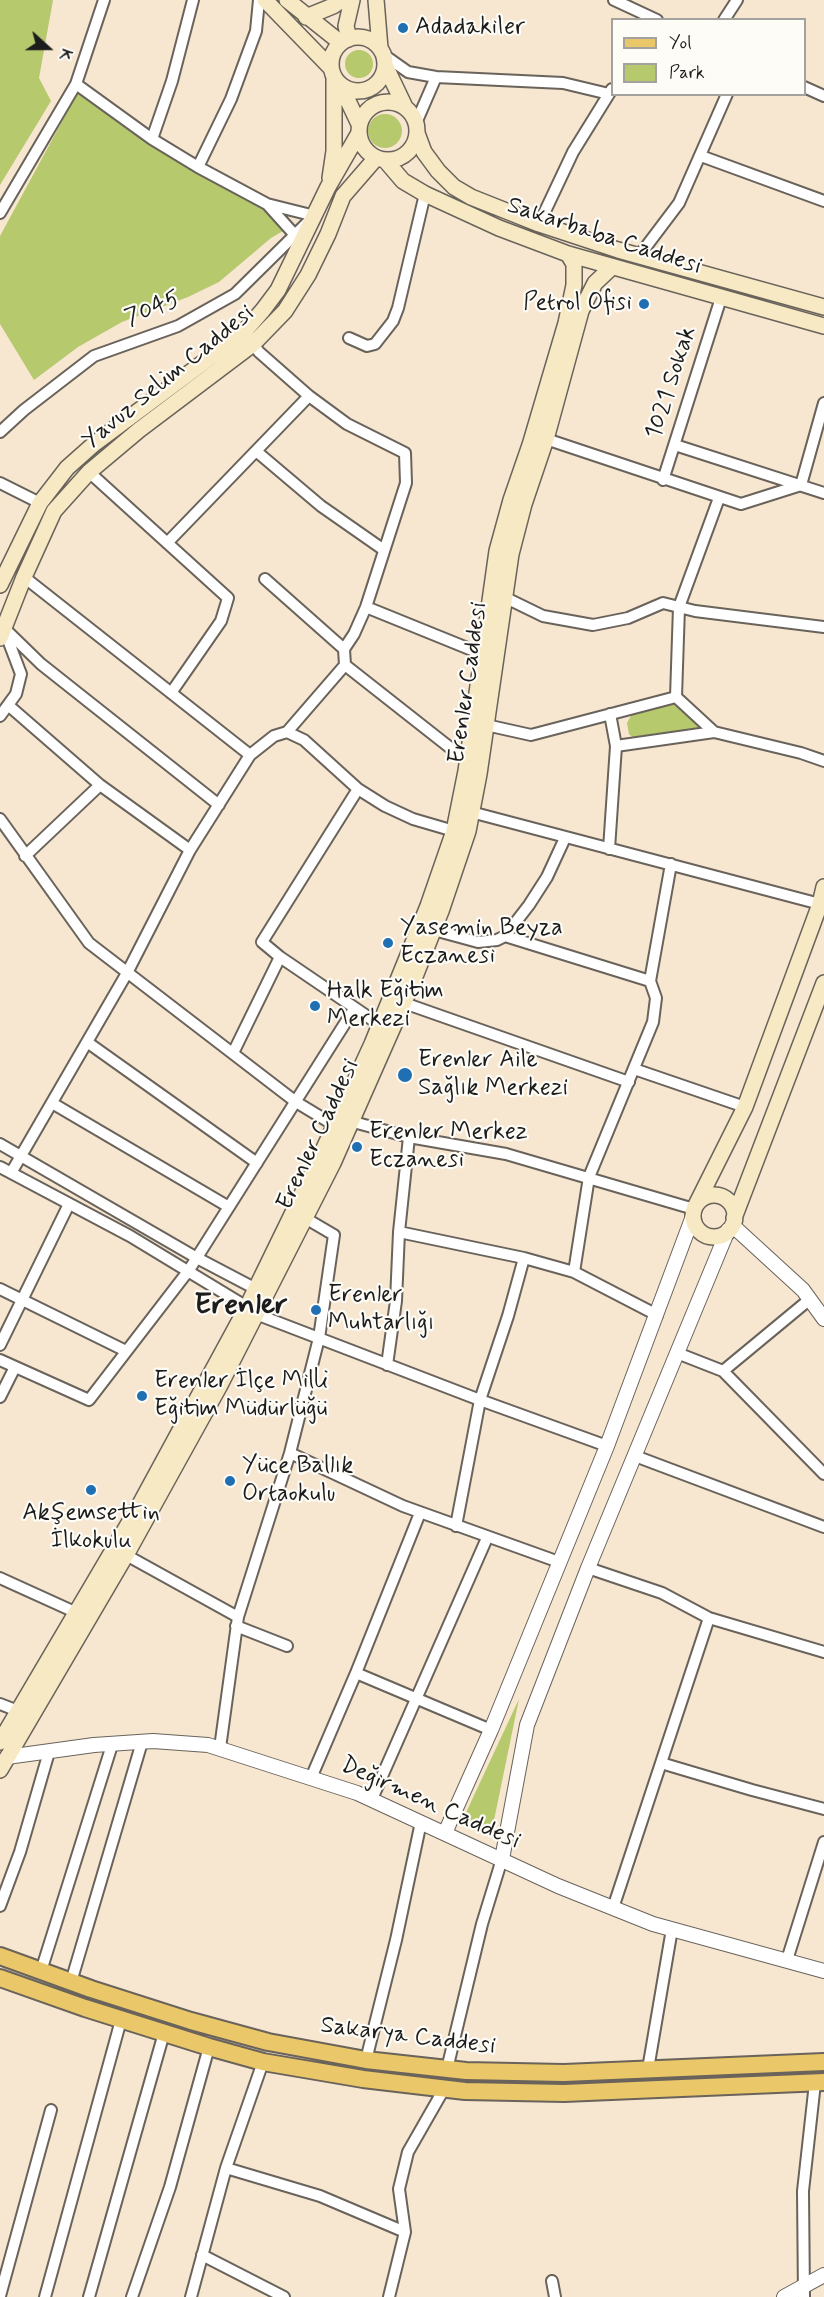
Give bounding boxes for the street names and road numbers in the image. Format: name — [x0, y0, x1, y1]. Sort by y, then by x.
street label: Sakarbaba Caddesi — [503, 192, 705, 282]
street label: 7045 — [121, 286, 185, 334]
street label: Yavuz Selim Caddesi — [77, 300, 261, 456]
street label: 1021 Sokak — [640, 323, 704, 443]
street label: Erenler Caddesi — [443, 600, 495, 766]
street label: Erenler Caddesi — [272, 1055, 366, 1215]
street label: Değirmen Caddesi — [336, 1751, 524, 1857]
street label: Sakarya Caddesi — [319, 2012, 497, 2062]

